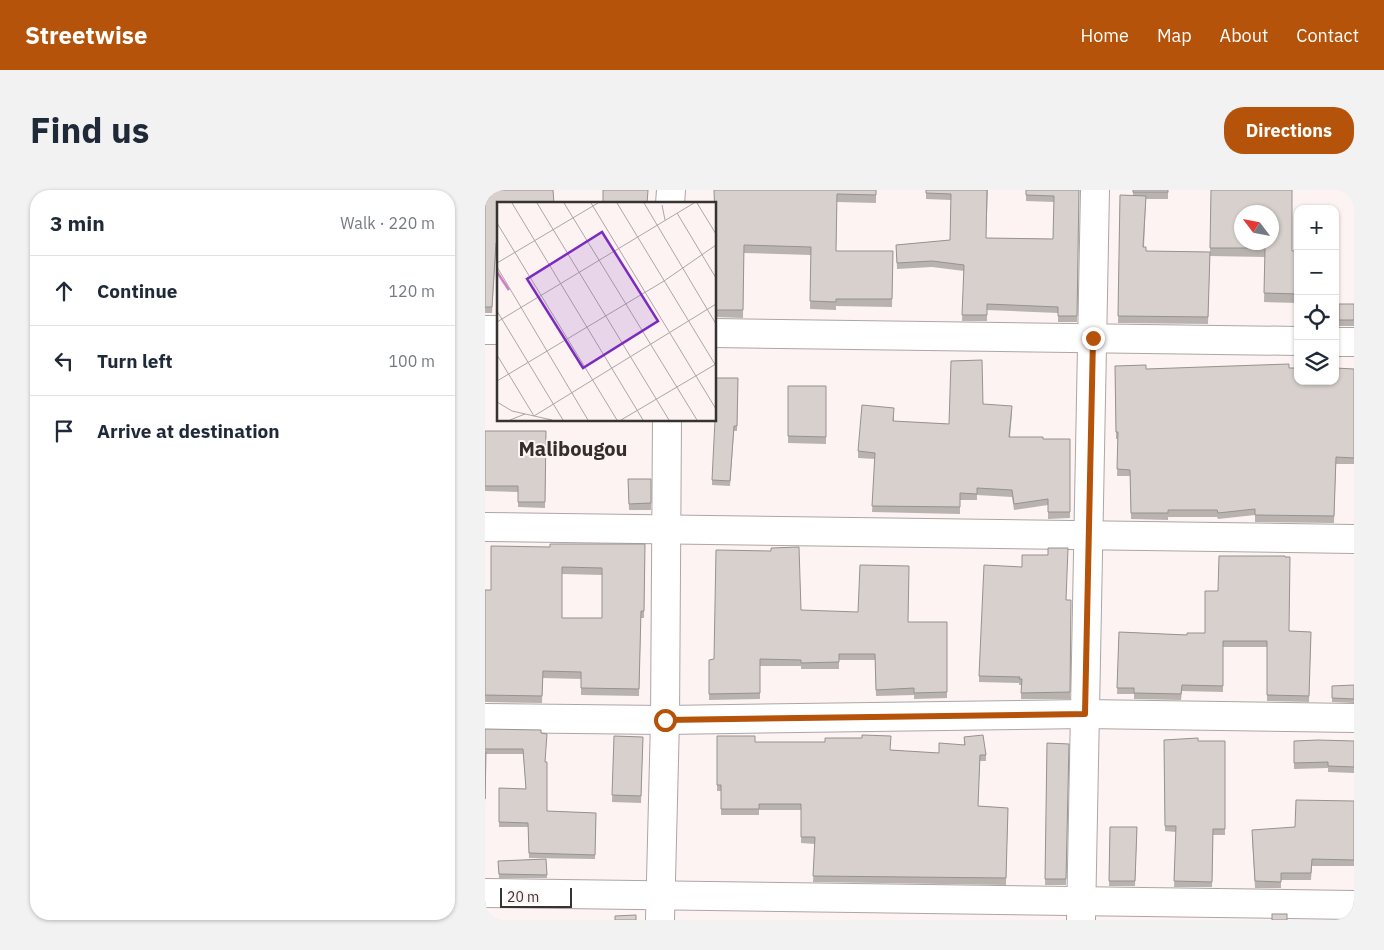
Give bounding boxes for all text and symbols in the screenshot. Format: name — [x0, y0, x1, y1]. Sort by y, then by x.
text: Streetwise — [25, 19, 147, 51]
text: Home — [1081, 24, 1129, 47]
text: Map — [1157, 24, 1192, 47]
text: About — [1220, 24, 1268, 47]
text: Contact — [1296, 24, 1359, 47]
text: Find us — [30, 107, 149, 153]
button: Directions — [1224, 107, 1354, 154]
inset map — [497, 202, 716, 421]
north arrow — [1234, 205, 1279, 250]
map controls — [1294, 205, 1339, 385]
button: + — [1294, 205, 1339, 250]
text: 3 min — [50, 209, 105, 237]
text: Walk · 220 m — [340, 213, 435, 233]
button: − — [1294, 250, 1339, 295]
icon: ahead — [50, 277, 78, 305]
text: Continue — [97, 279, 177, 303]
text: 120 m — [388, 281, 435, 301]
button: locate — [1294, 295, 1339, 340]
route end — [1082, 327, 1105, 350]
button: layers — [1294, 340, 1339, 385]
icon: left — [50, 347, 78, 375]
text: Turn left — [97, 349, 173, 373]
text: 100 m — [388, 351, 435, 371]
icon: arrive — [50, 417, 78, 445]
text: Arrive at destination — [97, 419, 280, 443]
district label: Malibougou — [518, 435, 628, 462]
route start — [654, 709, 677, 732]
scale bar — [500, 885, 573, 908]
text: 20 m — [507, 888, 539, 906]

